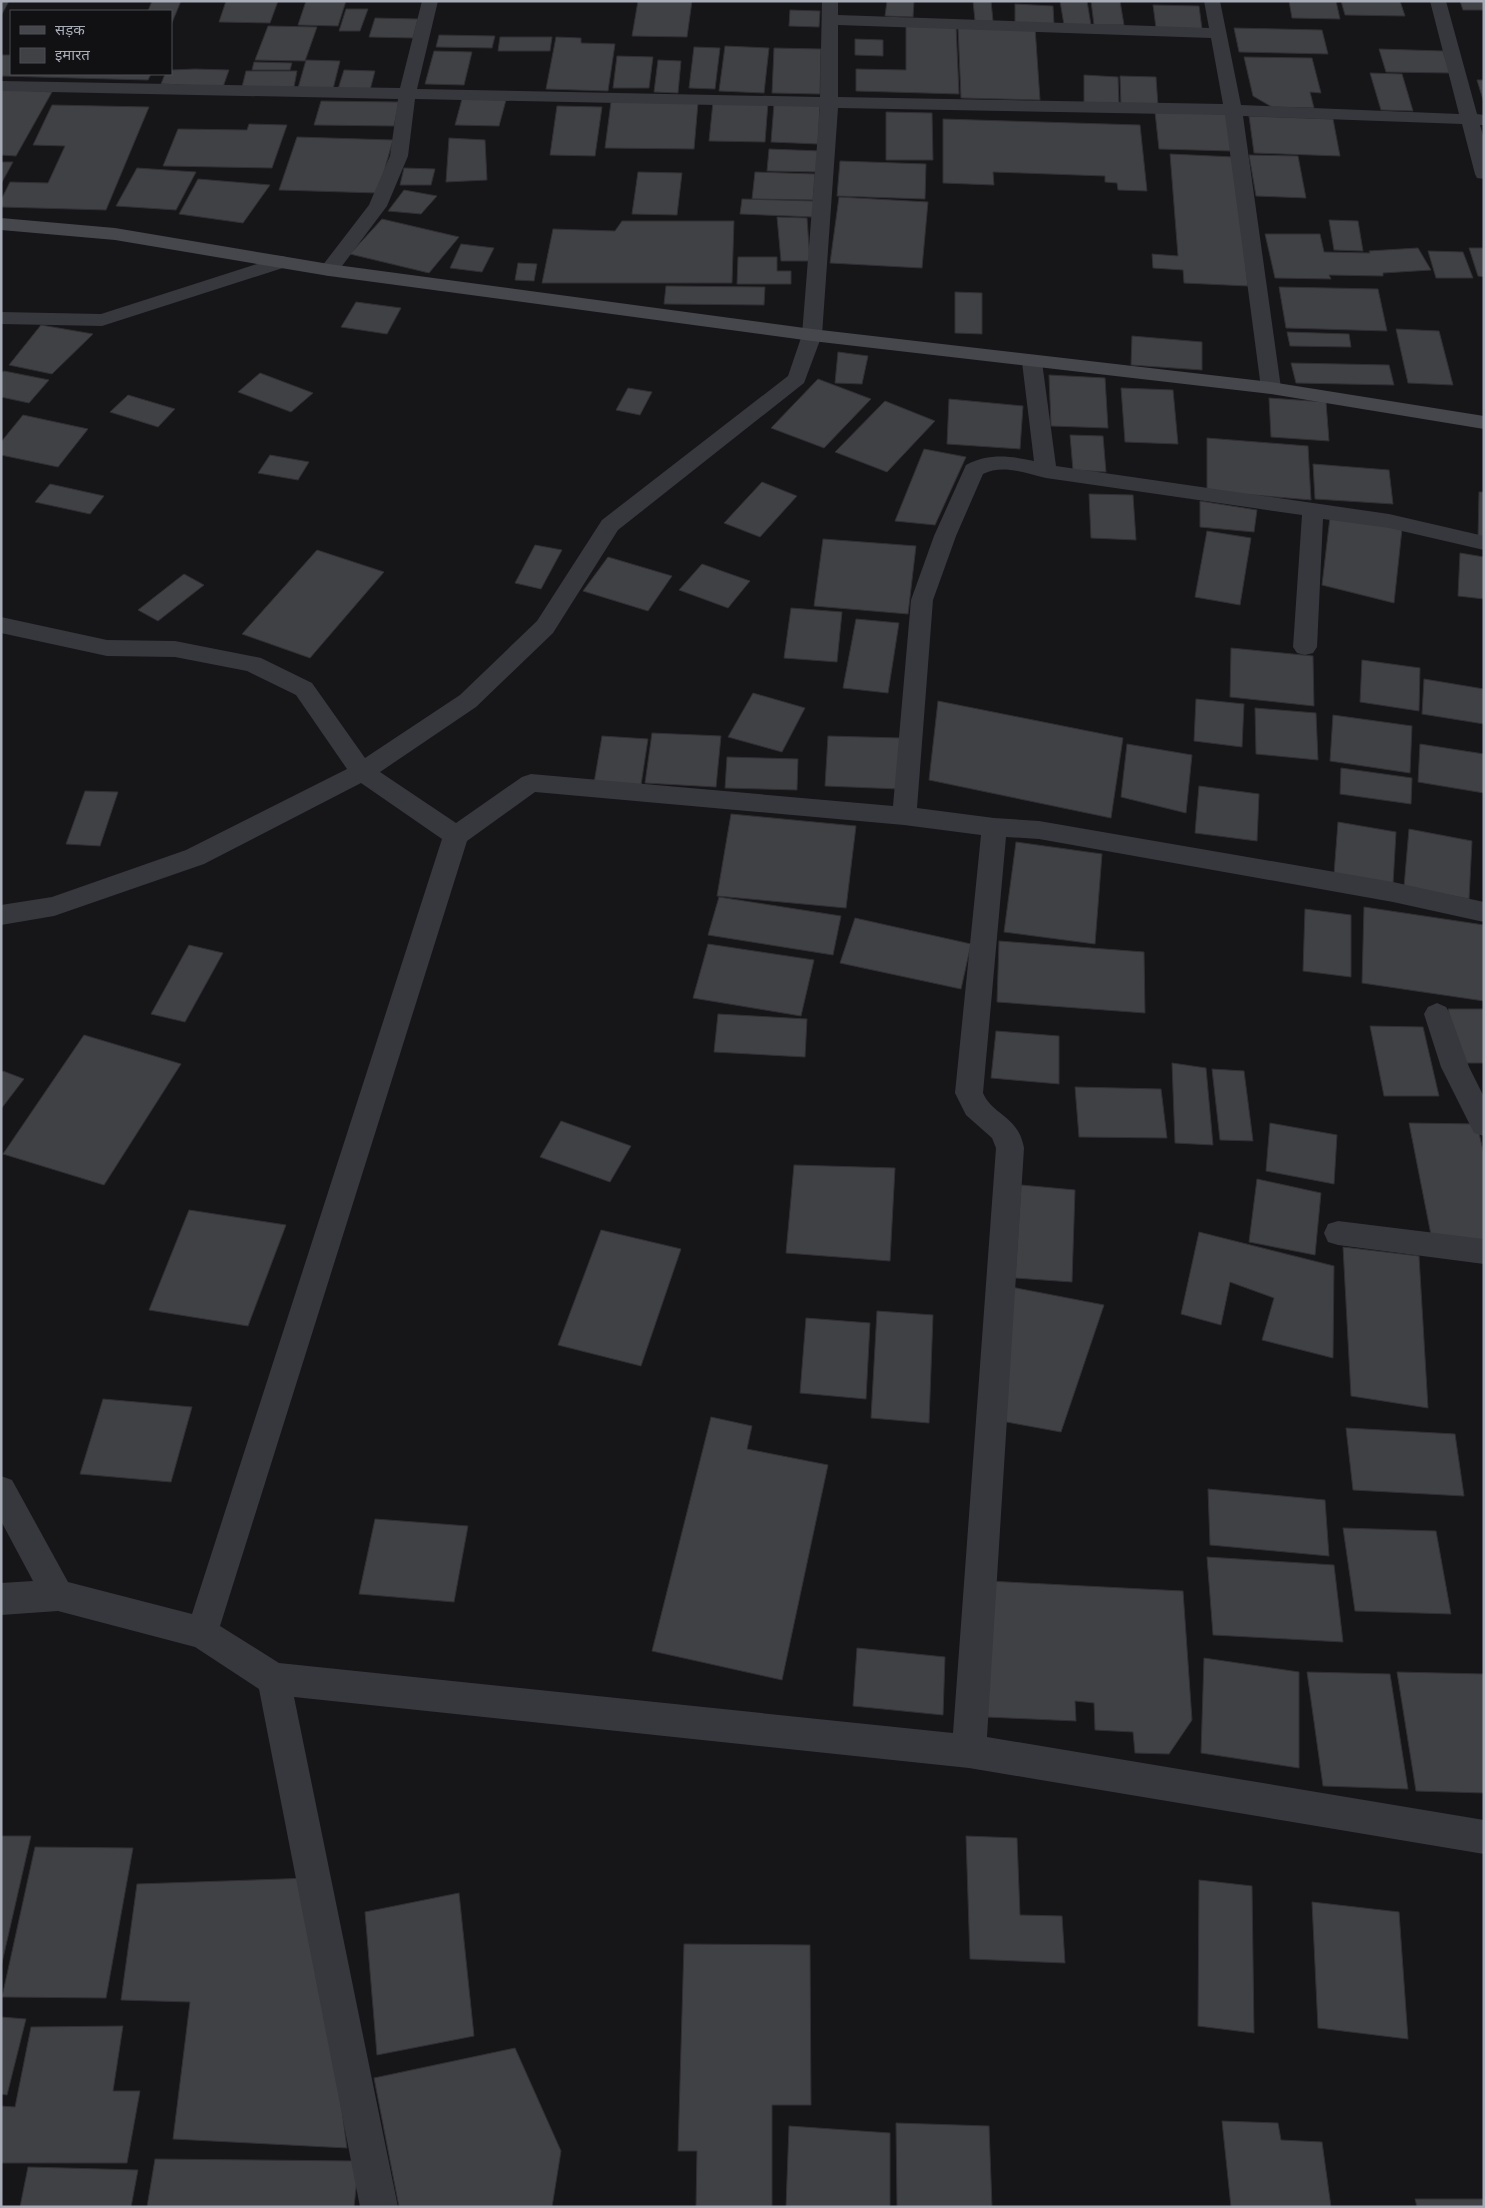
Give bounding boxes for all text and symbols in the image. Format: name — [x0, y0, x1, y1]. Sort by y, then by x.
legend — [10, 10, 172, 75]
text: सड़क — [55, 20, 85, 39]
text: इमारत — [55, 45, 90, 64]

